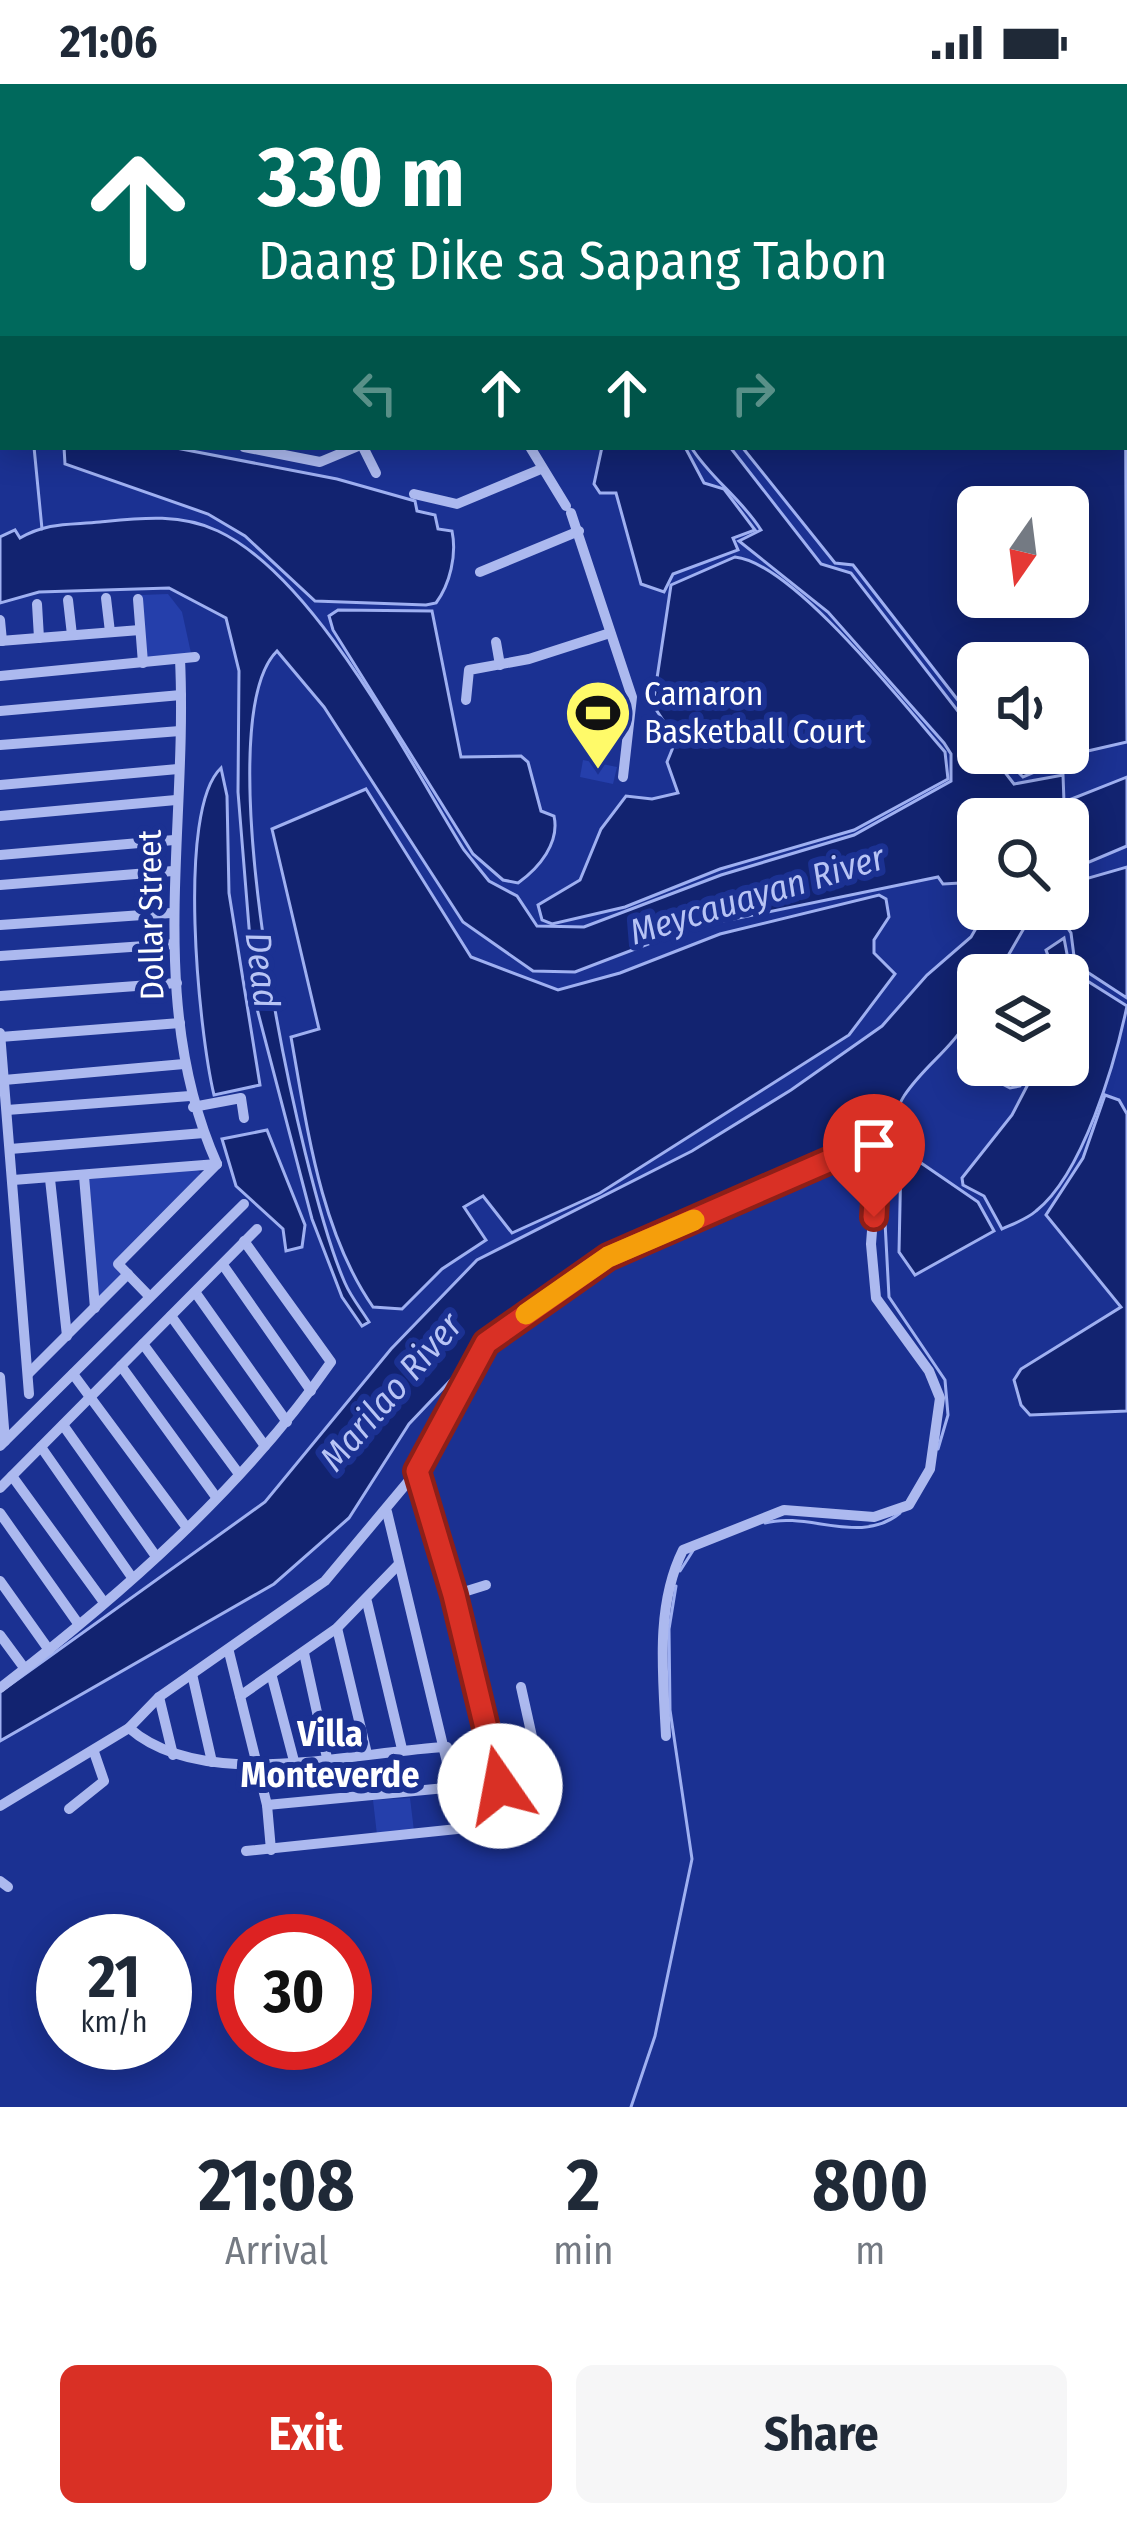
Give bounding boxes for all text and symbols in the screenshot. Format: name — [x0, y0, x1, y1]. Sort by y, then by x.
text: 21:06 — [60, 15, 158, 69]
text: 330 m — [258, 127, 465, 228]
icon: ahead — [60, 132, 216, 288]
text: Daang Dike sa Sapang Tabon — [258, 229, 888, 293]
icon: left — [342, 360, 408, 426]
icon: ahead — [468, 360, 534, 426]
icon: ahead — [594, 360, 660, 426]
icon: right — [720, 360, 786, 426]
north arrow — [957, 486, 1089, 618]
map controls — [957, 486, 1089, 1086]
button: sound — [957, 642, 1089, 774]
place label: Camaron Basketball Court — [644, 674, 866, 752]
sports icon: Camaron Basketball Court — [563, 678, 633, 772]
button: search — [957, 798, 1089, 930]
street label: Dollar Street — [130, 829, 172, 1001]
water label: Meycauayan River — [624, 835, 891, 955]
water label: Dead — [236, 930, 288, 1010]
button: layers — [957, 954, 1089, 1086]
pin — [823, 1094, 925, 1217]
icon: arrive — [841, 1112, 907, 1178]
water label: Marilao River — [311, 1303, 472, 1480]
district label: Villa Monteverde — [241, 1712, 419, 1797]
position arrow — [437, 1723, 563, 1849]
speed limit sign: 30 — [216, 1914, 372, 2070]
text: 21 — [88, 1941, 140, 2013]
text: km/h — [81, 2004, 147, 2040]
text: 21:08 — [198, 2143, 355, 2229]
text: 2 — [567, 2143, 600, 2229]
text: 800 — [812, 2143, 929, 2229]
text: Arrival — [225, 2228, 328, 2274]
text: min — [553, 2228, 614, 2274]
text: m — [855, 2228, 885, 2274]
button: Exit — [60, 2365, 552, 2503]
button: Share — [576, 2365, 1067, 2503]

